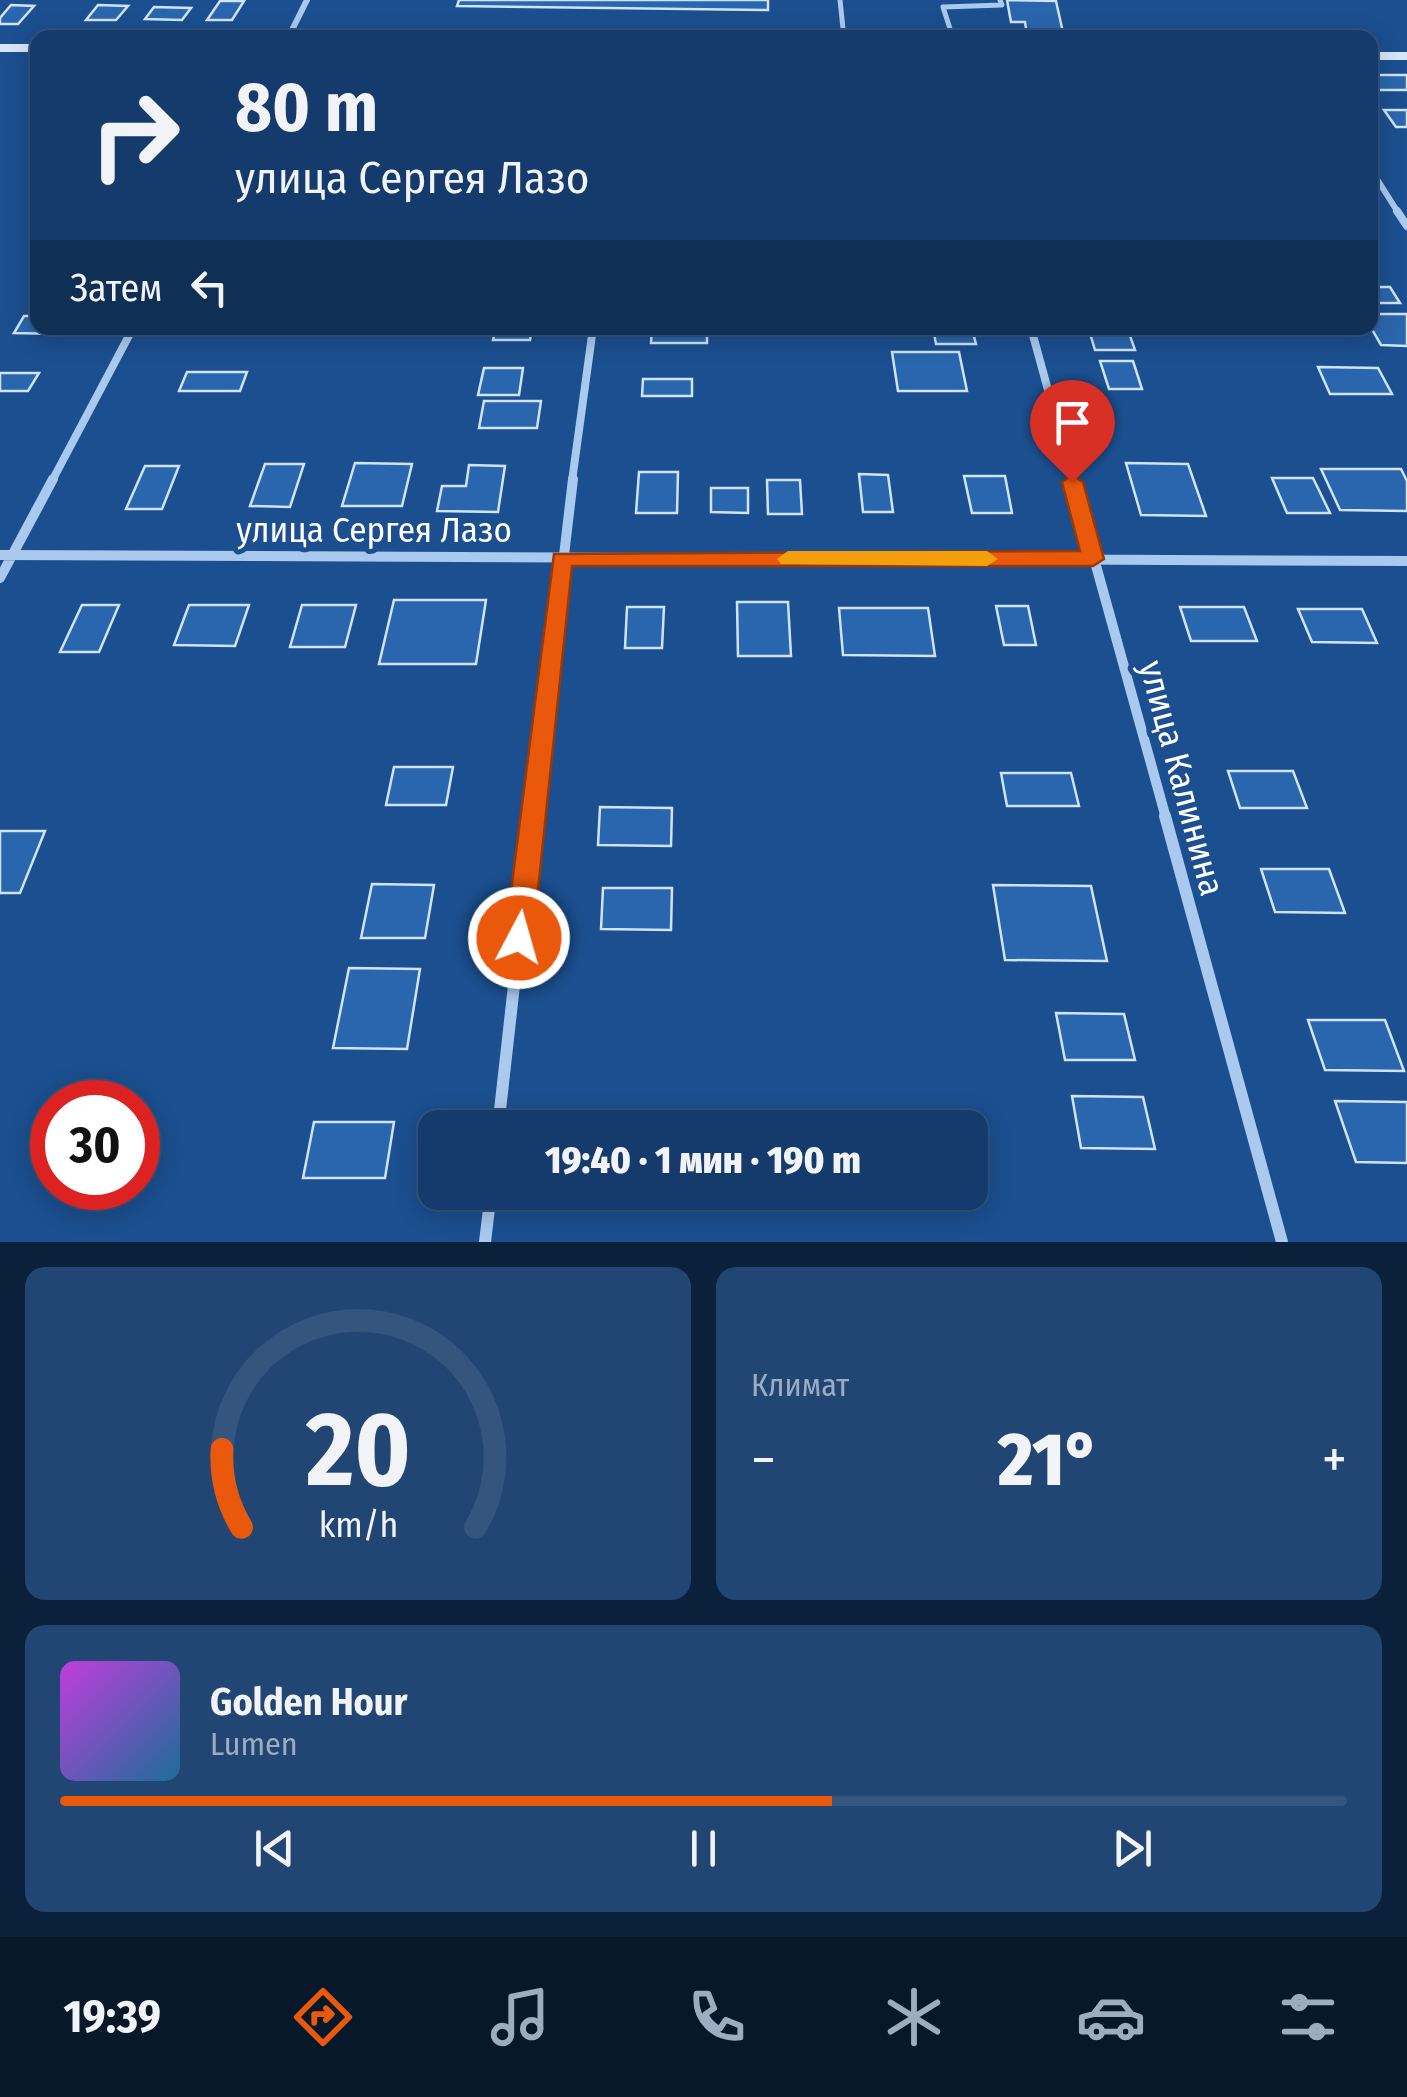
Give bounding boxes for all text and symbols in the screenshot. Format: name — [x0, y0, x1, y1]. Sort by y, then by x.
text: 80 m — [235, 66, 378, 150]
icon: right — [70, 70, 200, 200]
text: улица Сергея Лазо — [235, 151, 589, 205]
icon: left — [182, 260, 237, 315]
text: Затем — [70, 265, 162, 311]
pin — [1030, 380, 1115, 483]
icon: arrive — [1045, 395, 1100, 450]
street label: улица Сергея Лазо — [236, 509, 512, 551]
street label: улица Калинина — [1130, 656, 1234, 900]
position arrow — [467, 886, 571, 990]
speed limit sign: 30 — [30, 1080, 160, 1210]
text: 19:40 · 1 мин · 190 m — [545, 1137, 861, 1183]
text: Климат — [751, 1366, 849, 1404]
text: 20 — [305, 1388, 410, 1513]
text: 21° — [998, 1415, 1100, 1505]
text: − — [751, 1427, 776, 1493]
text: + — [1322, 1427, 1347, 1493]
text: km/h — [318, 1504, 398, 1546]
text: Golden Hour — [210, 1679, 408, 1725]
text: Lumen — [210, 1725, 298, 1763]
icon: previous — [247, 1821, 302, 1876]
icon: pause — [676, 1821, 731, 1876]
icon: next — [1105, 1821, 1160, 1876]
icon: directions — [288, 1982, 358, 2052]
icon: music — [485, 1982, 555, 2052]
icon: phone — [682, 1982, 752, 2052]
icon: climate — [879, 1982, 949, 2052]
icon: car — [1076, 1982, 1146, 2052]
icon: filters — [1273, 1982, 1343, 2052]
text: 19:39 — [64, 1990, 161, 2044]

